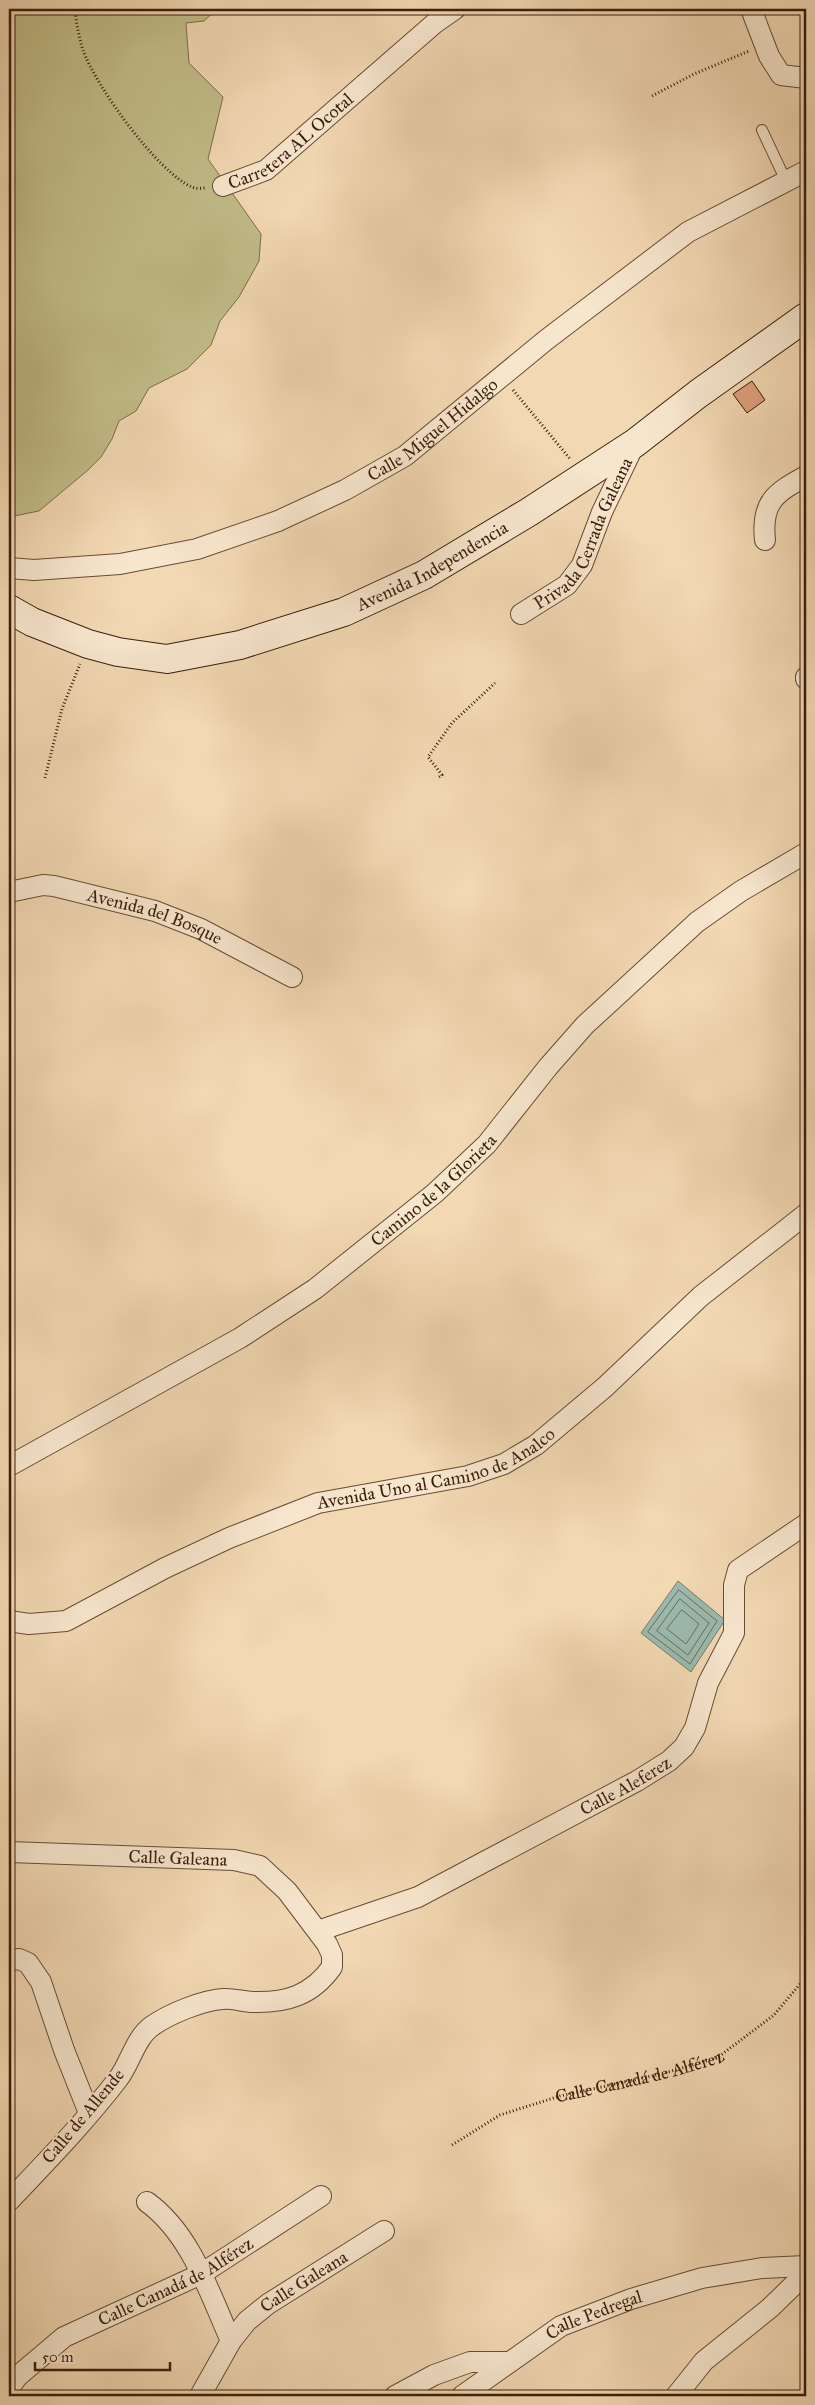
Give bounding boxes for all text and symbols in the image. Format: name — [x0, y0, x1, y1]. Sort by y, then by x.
street label: Carretera AL Ocotal — [225, 88, 358, 194]
street label: Calle Miguel Hidalgo — [363, 373, 502, 486]
street label: Privada Cerrada Galeana — [530, 454, 638, 614]
street label: Avenida Independencia — [352, 516, 512, 616]
street label: Avenida del Bosque — [84, 883, 226, 949]
street label: Camino de la Glorieta — [366, 1130, 502, 1251]
street label: Avenida Uno al Camino de Analco — [314, 1423, 559, 1514]
street label: Calle Aleferez — [576, 1751, 675, 1820]
street label: Calle Galeana — [128, 1845, 228, 1871]
street label: Calle Canadá de Alférez — [553, 2046, 728, 2108]
street label: Calle de Allende — [37, 2064, 129, 2168]
street label: Calle Canadá de Alférez — [95, 2232, 257, 2331]
street label: Calle Galeana — [255, 2246, 352, 2317]
street label: Calle Pedregal — [541, 2285, 645, 2344]
scale bar — [35, 2340, 170, 2372]
text: 50 m — [42, 2348, 74, 2366]

